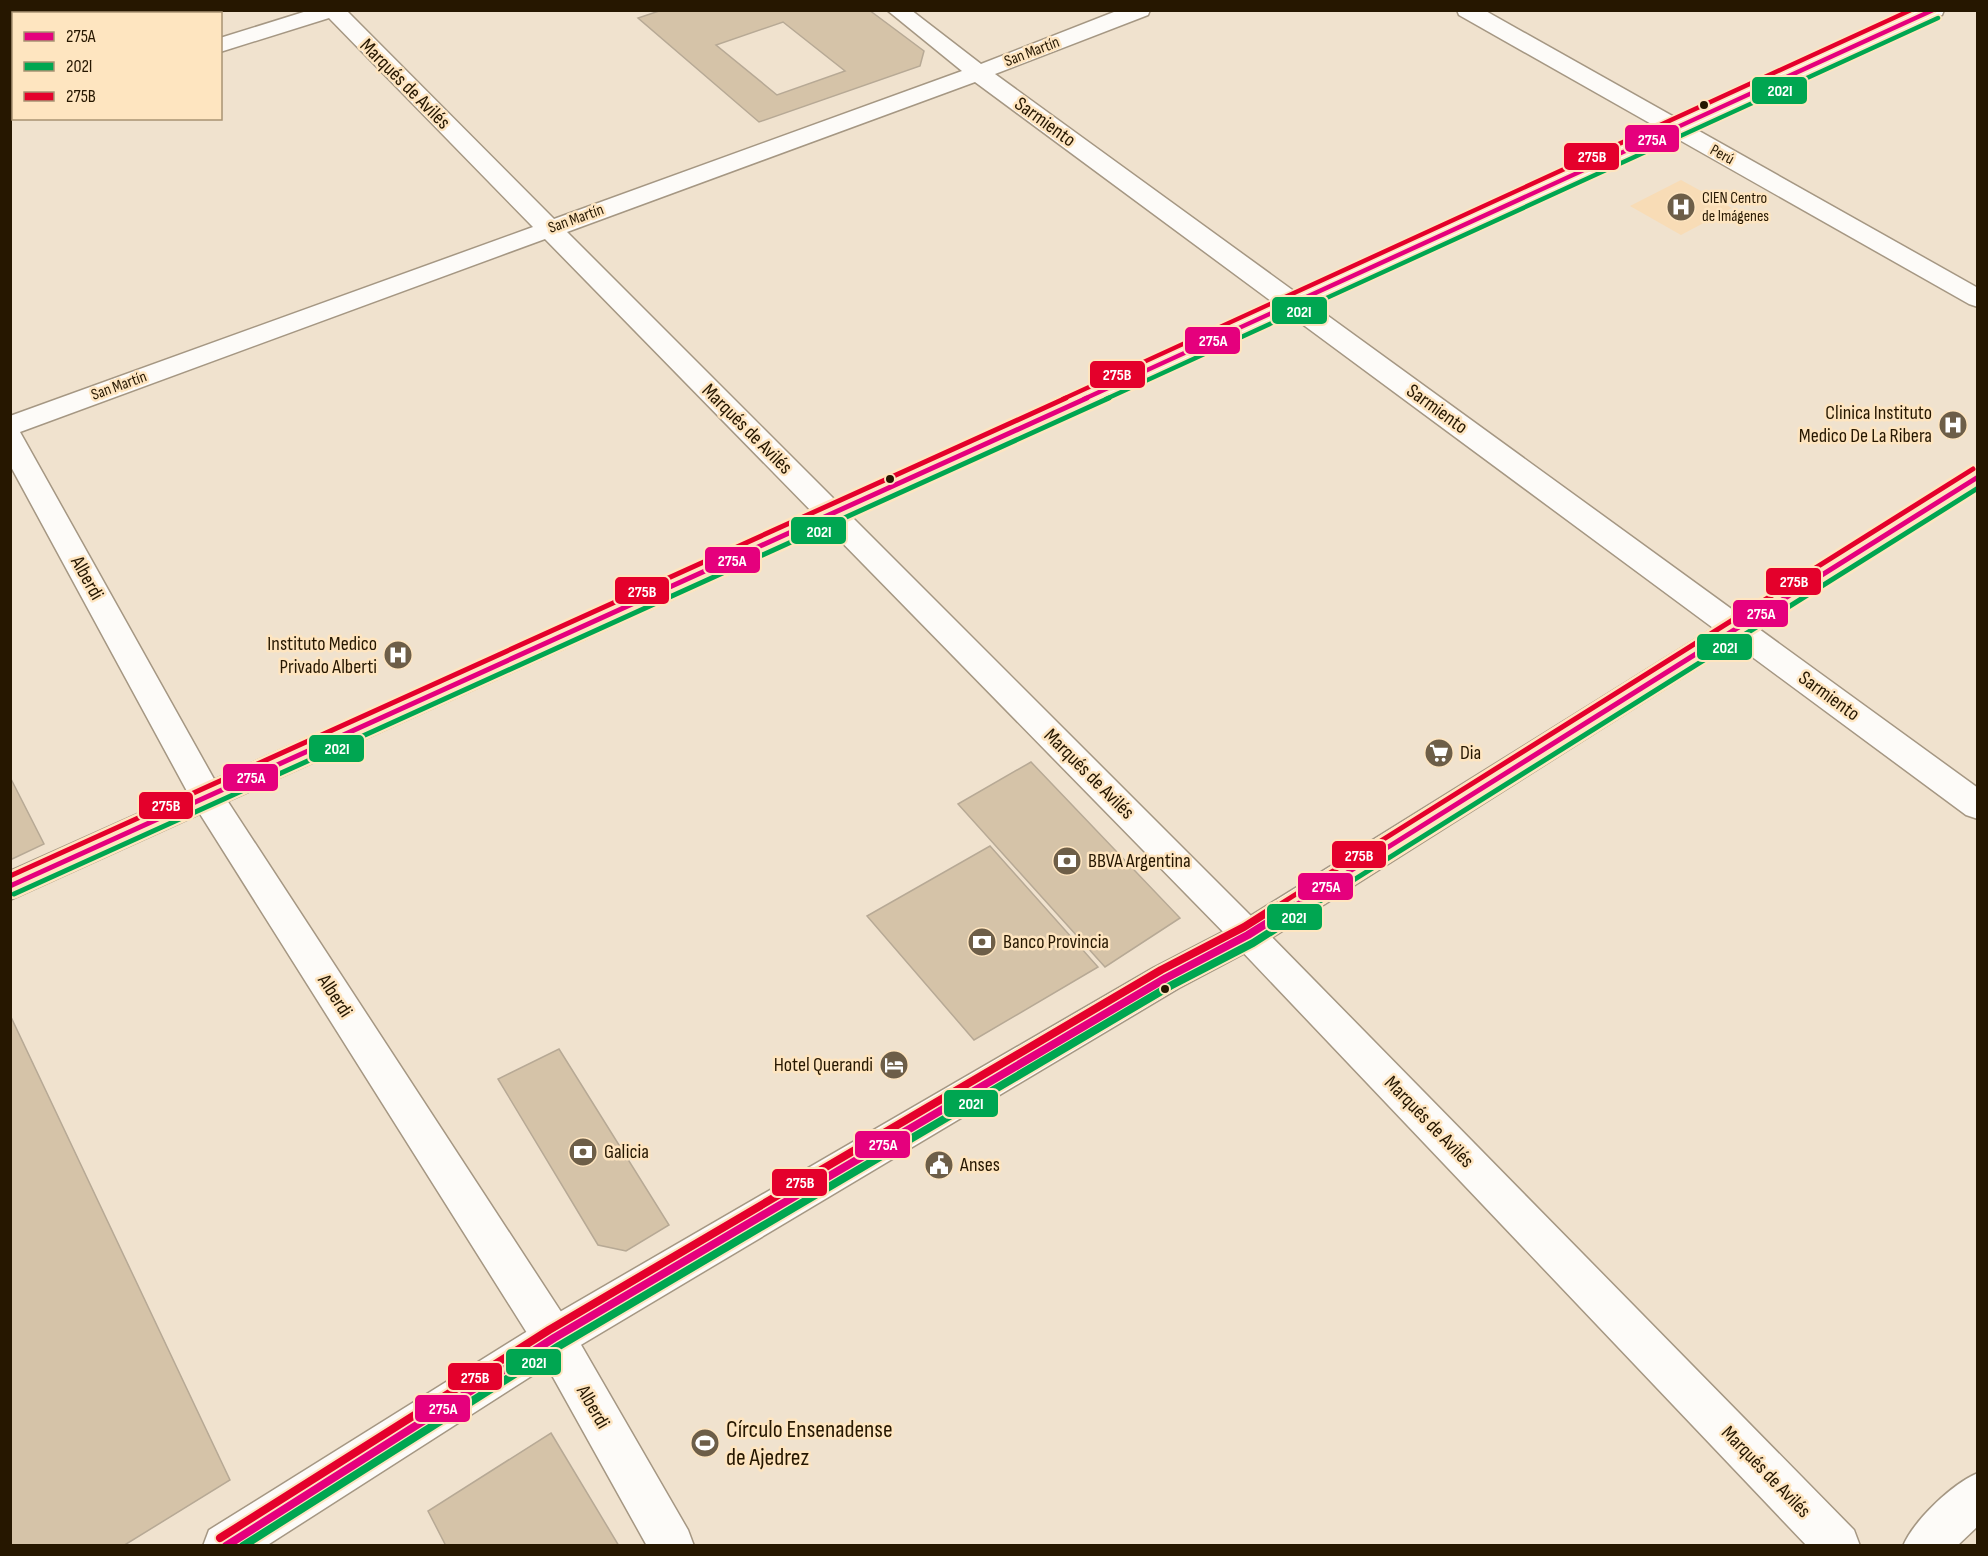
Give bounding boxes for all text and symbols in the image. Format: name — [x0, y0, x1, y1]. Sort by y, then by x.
legend — [12, 12, 222, 120]
text: 275A — [66, 26, 96, 47]
street label: San Martín — [1002, 33, 1062, 71]
street label: Marqués de Avilés — [355, 34, 455, 134]
text: 202I — [66, 56, 93, 77]
line badge: 202I — [1751, 76, 1808, 105]
text: 202I — [1767, 82, 1793, 101]
text: 275B — [66, 86, 96, 107]
street label: Sarmiento — [1010, 92, 1080, 152]
unlabelled marker — [1698, 99, 1710, 111]
line badge: 275A — [1624, 124, 1680, 153]
text: 275A — [1638, 131, 1667, 150]
street label: Perú — [1707, 141, 1737, 169]
line badge: 275B — [1563, 142, 1620, 171]
text: 275B — [1578, 148, 1607, 167]
place label: CIEN Centro de Imágenes — [1702, 189, 1769, 226]
hospital icon: CIEN Centro de Imágenes — [1665, 191, 1697, 223]
street label: San Martín — [546, 200, 606, 238]
line badge: 202I — [1271, 296, 1328, 325]
text: 202I — [1286, 303, 1312, 322]
line badge: 275A — [1184, 326, 1241, 355]
text: 275A — [1199, 332, 1228, 351]
line badge: 275B — [1089, 360, 1146, 389]
text: 275B — [1103, 366, 1132, 385]
street label: San Martín — [89, 367, 149, 405]
street label: Marqués de Avilés — [697, 379, 797, 479]
street label: Sarmiento — [1402, 379, 1472, 439]
place label: Clinica Instituto Medico De La Ribera — [1799, 401, 1932, 448]
hospital icon: Clinica Instituto Medico De La Ribera — [1937, 409, 1969, 441]
unlabelled marker — [884, 473, 896, 485]
line badge: 202I — [790, 516, 847, 545]
text: 202I — [806, 523, 832, 542]
line badge: 275A — [704, 546, 761, 574]
street label: Alberdi — [65, 551, 109, 604]
text: 275A — [718, 552, 747, 571]
line badge: 275B — [1765, 567, 1822, 596]
text: 275B — [1780, 573, 1809, 592]
line badge: 275B — [614, 576, 670, 605]
text: 275B — [628, 583, 657, 602]
line badge: 275A — [1732, 599, 1789, 628]
text: 275A — [1747, 605, 1776, 624]
place label: Instituto Medico Privado Alberti — [267, 632, 377, 679]
line badge: 202I — [1696, 633, 1753, 661]
hospital icon: Instituto Medico Privado Alberti — [382, 639, 414, 671]
text: 202I — [1712, 639, 1738, 658]
street label: Sarmiento — [1794, 666, 1864, 726]
street label: Marqués de Avilés — [1039, 724, 1139, 824]
line badge: 202I — [308, 734, 365, 763]
supermarket icon: Dia — [1423, 737, 1455, 769]
text: 202I — [324, 740, 350, 759]
place label: Dia — [1460, 741, 1481, 765]
line badge: 275A — [222, 763, 279, 792]
text: 275A — [237, 769, 266, 788]
line badge: 275B — [138, 791, 194, 820]
text: 275B — [152, 797, 181, 816]
line badge: 275B — [1331, 840, 1387, 869]
bank icon: BBVA Argentina — [1051, 845, 1083, 877]
text: 275B — [1345, 847, 1374, 866]
place label: BBVA Argentina — [1088, 849, 1191, 873]
line badge: 275A — [1297, 872, 1354, 901]
text: 275A — [1312, 878, 1341, 897]
line badge: 202I — [1266, 903, 1323, 931]
text: 202I — [1281, 909, 1307, 928]
bank icon: Banco Provincia — [966, 926, 998, 958]
place label: Banco Provincia — [1003, 930, 1109, 954]
street label: Alberdi — [312, 969, 358, 1022]
unlabelled marker — [1159, 983, 1171, 995]
hotel icon: Hotel Querandi — [878, 1049, 910, 1081]
place label: Hotel Querandi — [774, 1053, 873, 1077]
street label: Marqués de Avilés — [1379, 1071, 1479, 1173]
line badge: 202I — [943, 1089, 999, 1118]
text: 202I — [958, 1095, 984, 1114]
line badge: 275A — [854, 1130, 911, 1159]
bank icon: Galicia — [567, 1136, 599, 1168]
text: 275A — [869, 1136, 898, 1155]
place label: Galicia — [604, 1140, 649, 1164]
public building icon: Anses — [923, 1149, 955, 1181]
place label: Anses — [959, 1153, 1000, 1177]
line badge: 275B — [771, 1168, 828, 1197]
text: 275B — [786, 1174, 815, 1193]
line badge: 202I — [505, 1348, 562, 1376]
text: 202I — [521, 1354, 547, 1373]
line badge: 275B — [447, 1362, 503, 1391]
text: 275B — [461, 1369, 490, 1388]
street label: Alberdi — [571, 1380, 615, 1433]
line badge: 275A — [414, 1394, 471, 1423]
text: 275A — [429, 1400, 458, 1419]
place label: Círculo Ensenadense de Ajedrez — [726, 1415, 893, 1472]
street label: Marqués de Avilés — [1716, 1421, 1816, 1523]
sports icon: Círculo Ensenadense de Ajedrez — [689, 1427, 721, 1459]

